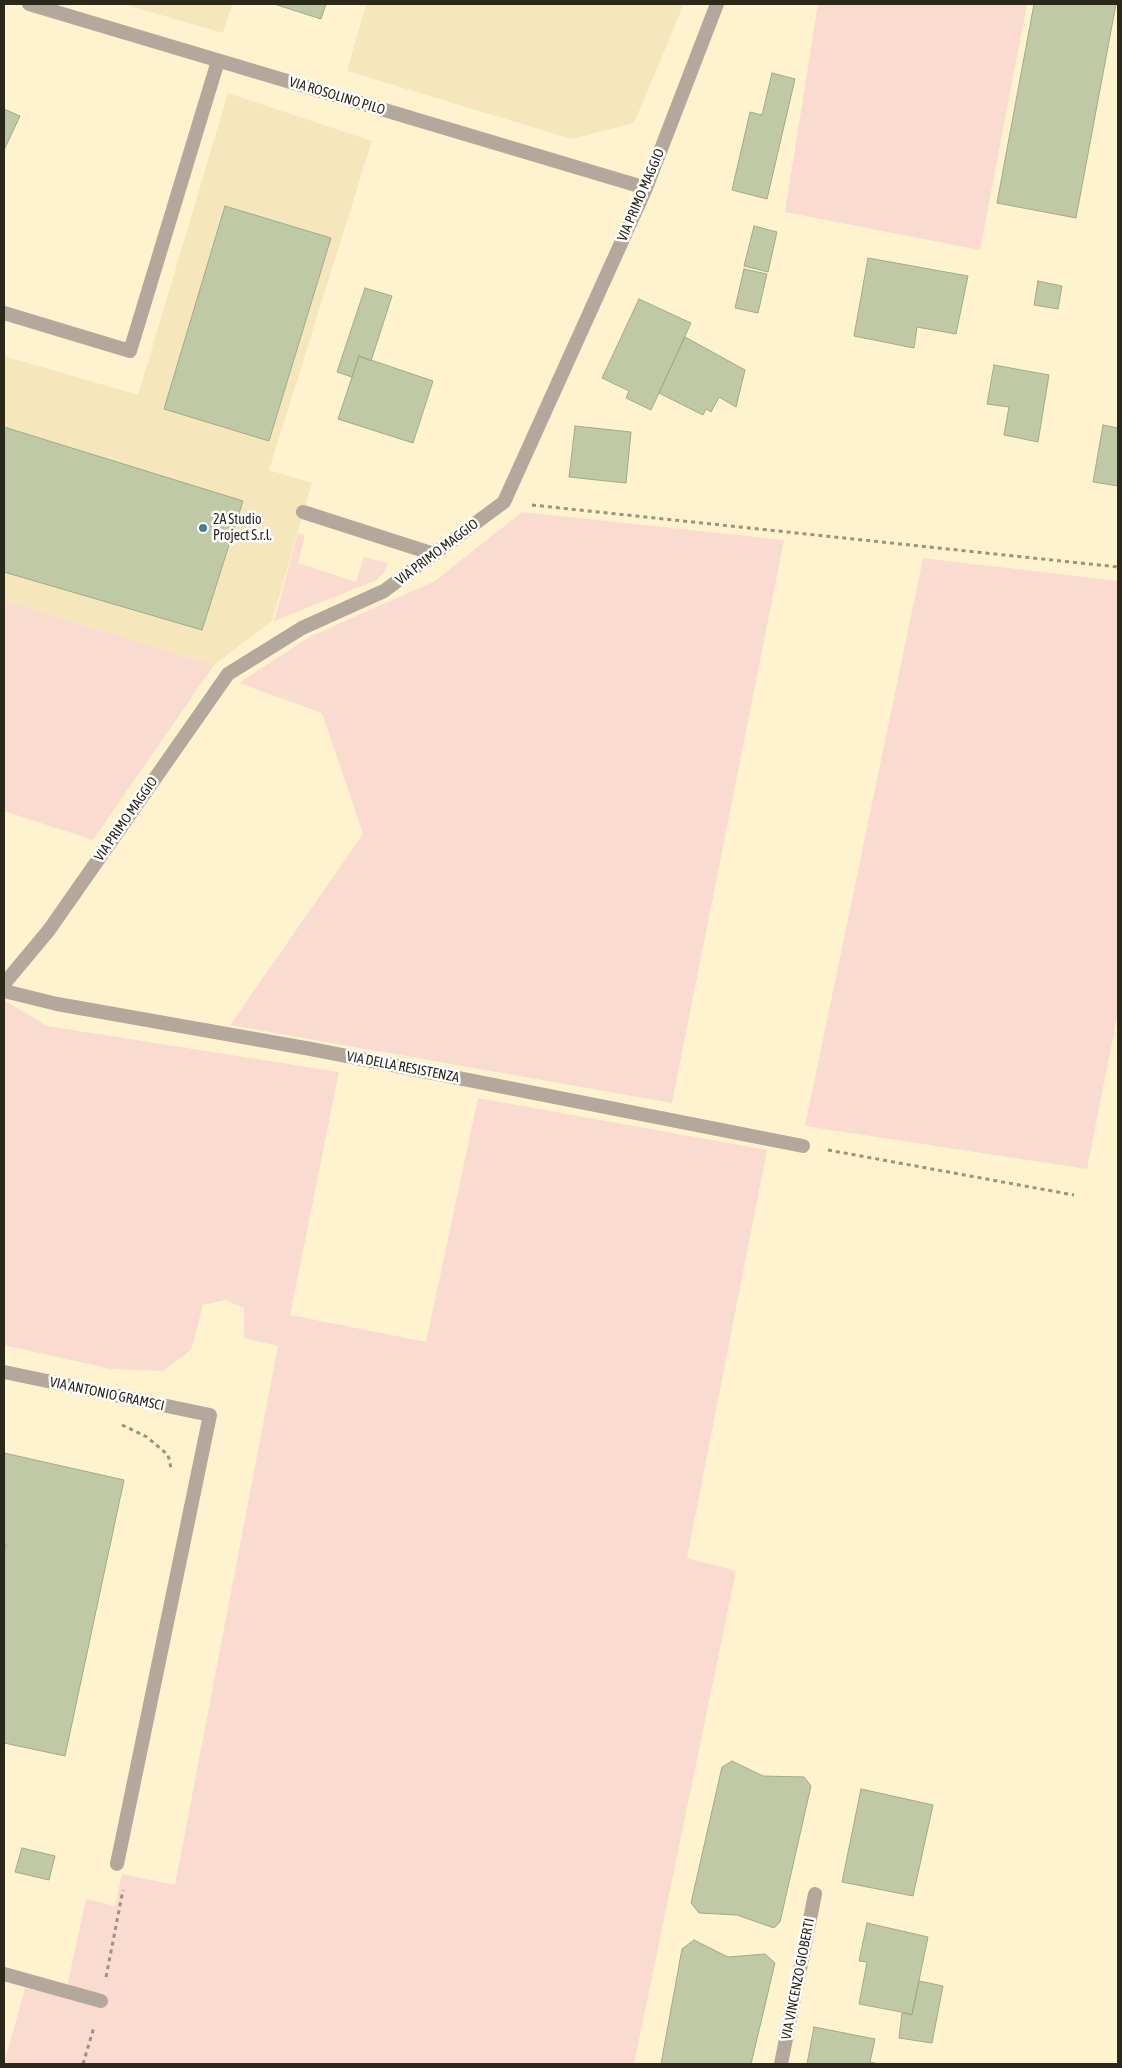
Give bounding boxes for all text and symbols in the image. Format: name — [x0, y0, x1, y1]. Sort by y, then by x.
street label: VIA ROSOLINO PILO — [287, 73, 387, 119]
street label: VIA PRIMO MAGGIO — [614, 146, 668, 244]
place label: 2A Studio Project S.r.l. — [213, 512, 272, 544]
street label: VIA PRIMO MAGGIO — [392, 516, 482, 588]
marker: 2A Studio Project S.r.l. — [197, 522, 209, 534]
street label: VIA PRIMO MAGGIO — [91, 774, 161, 864]
street label: VIA DELLA RESISTENZA — [345, 1048, 461, 1086]
street label: VIA ANTONIO GRAMSCI — [48, 1374, 166, 1414]
street label: VIA VINCENZO GIOBERTI — [778, 1917, 818, 2041]

